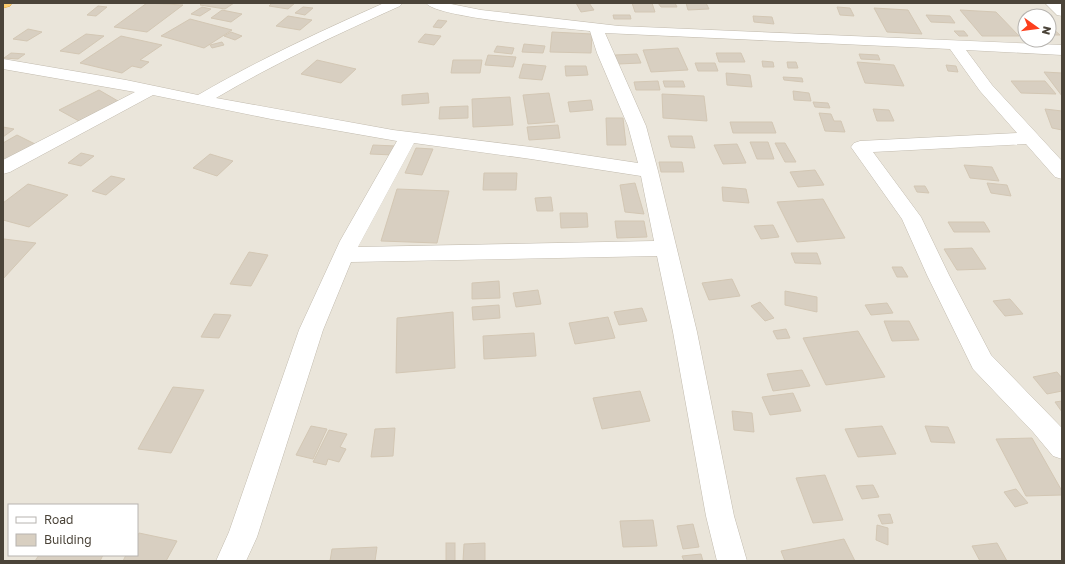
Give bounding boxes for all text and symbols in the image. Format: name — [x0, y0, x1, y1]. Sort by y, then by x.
north arrow — [1017, 8, 1057, 48]
text: N — [1040, 25, 1055, 36]
legend — [8, 504, 138, 556]
text: Road — [44, 512, 73, 527]
text: Building — [44, 532, 92, 547]

